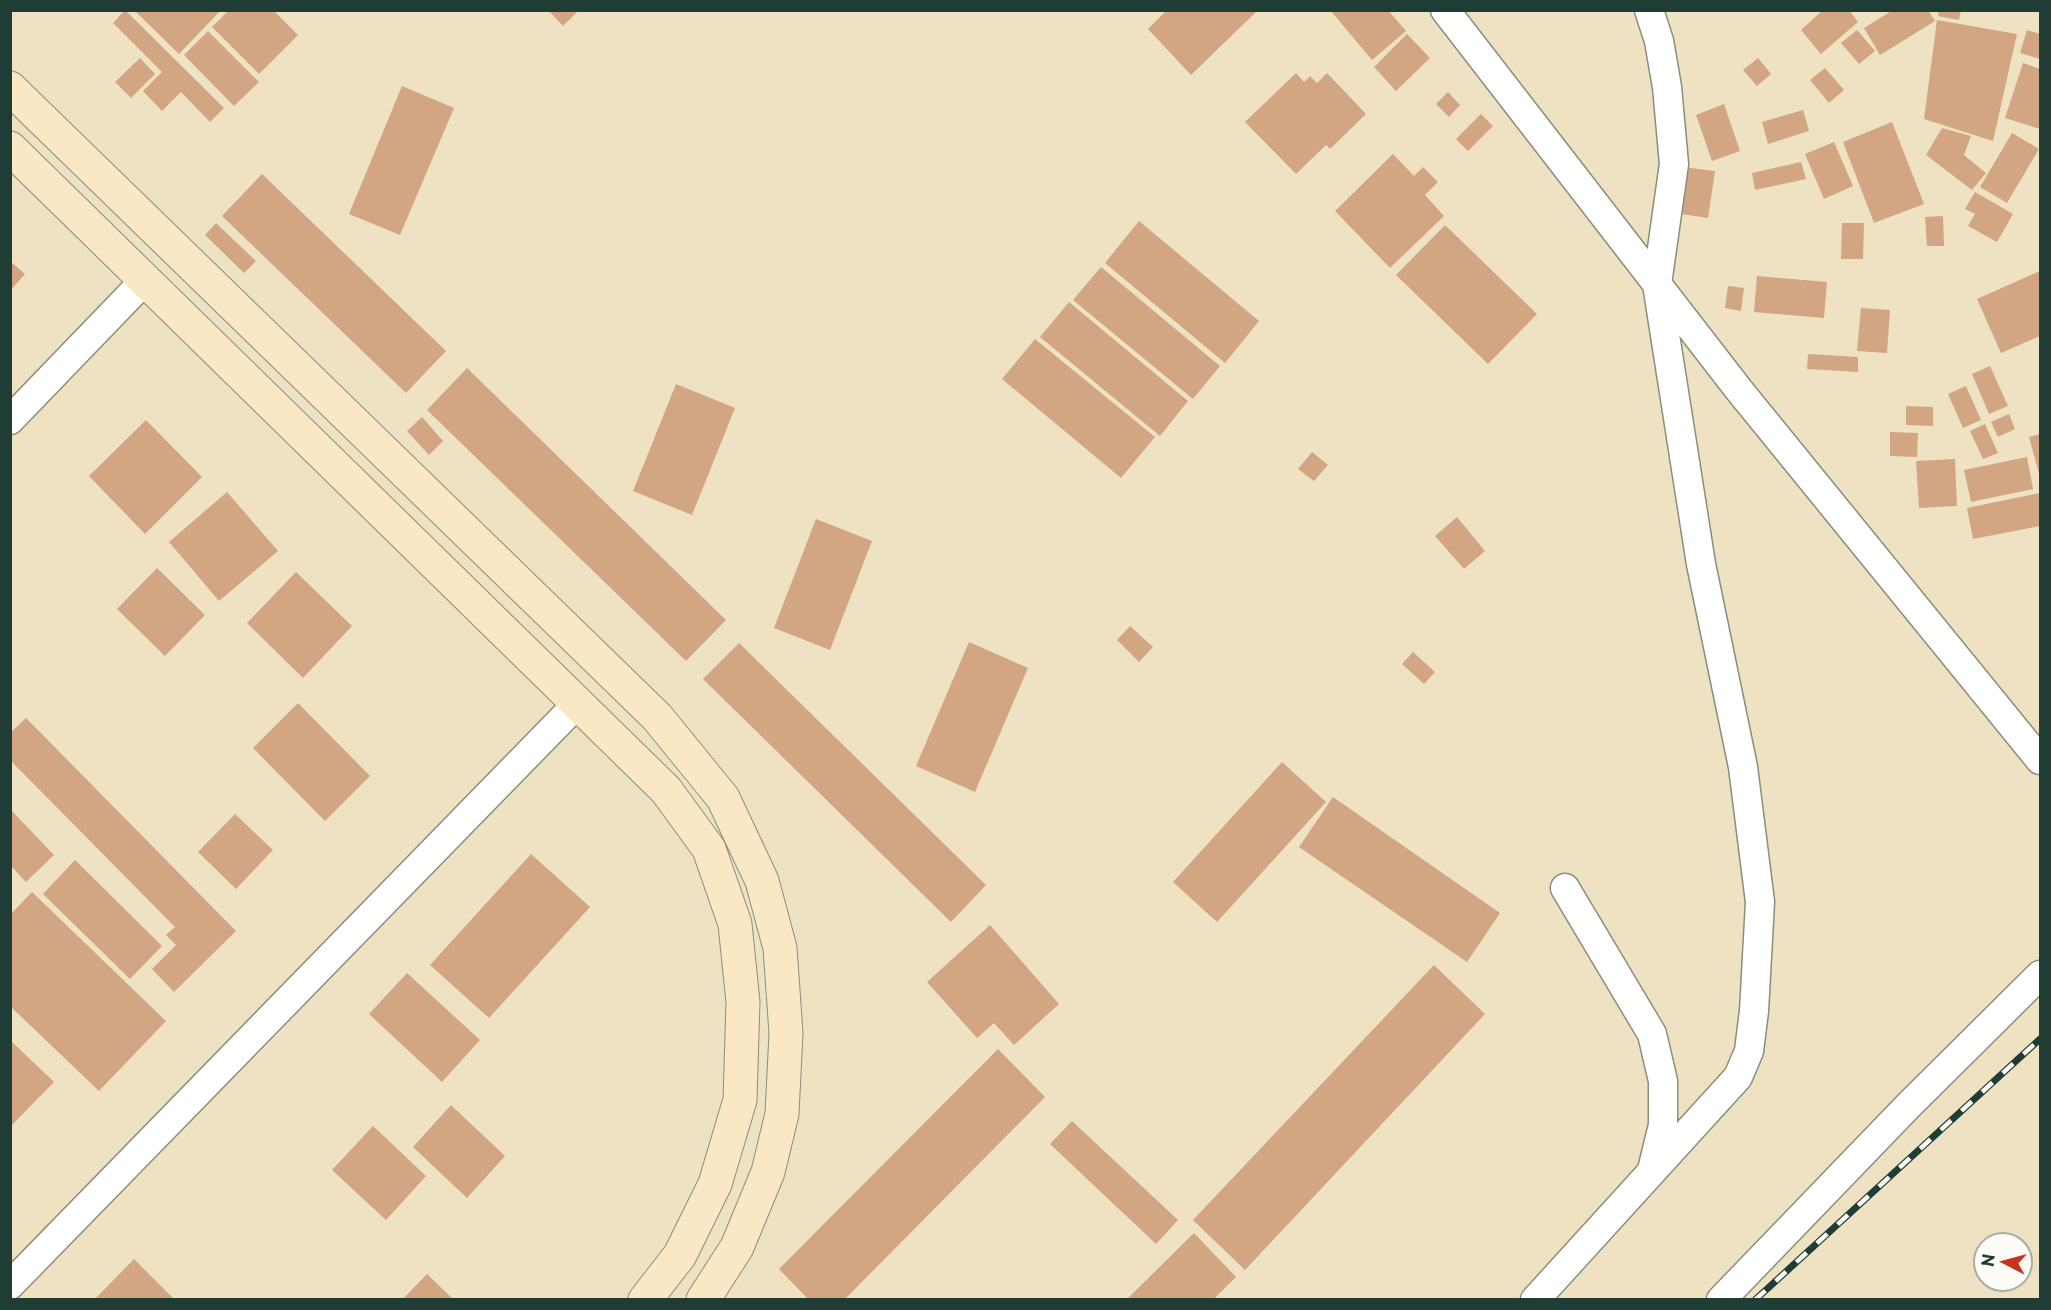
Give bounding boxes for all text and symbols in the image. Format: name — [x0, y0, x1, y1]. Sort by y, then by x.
north arrow — [1973, 1232, 2033, 1292]
text: N — [1974, 1253, 2000, 1268]

